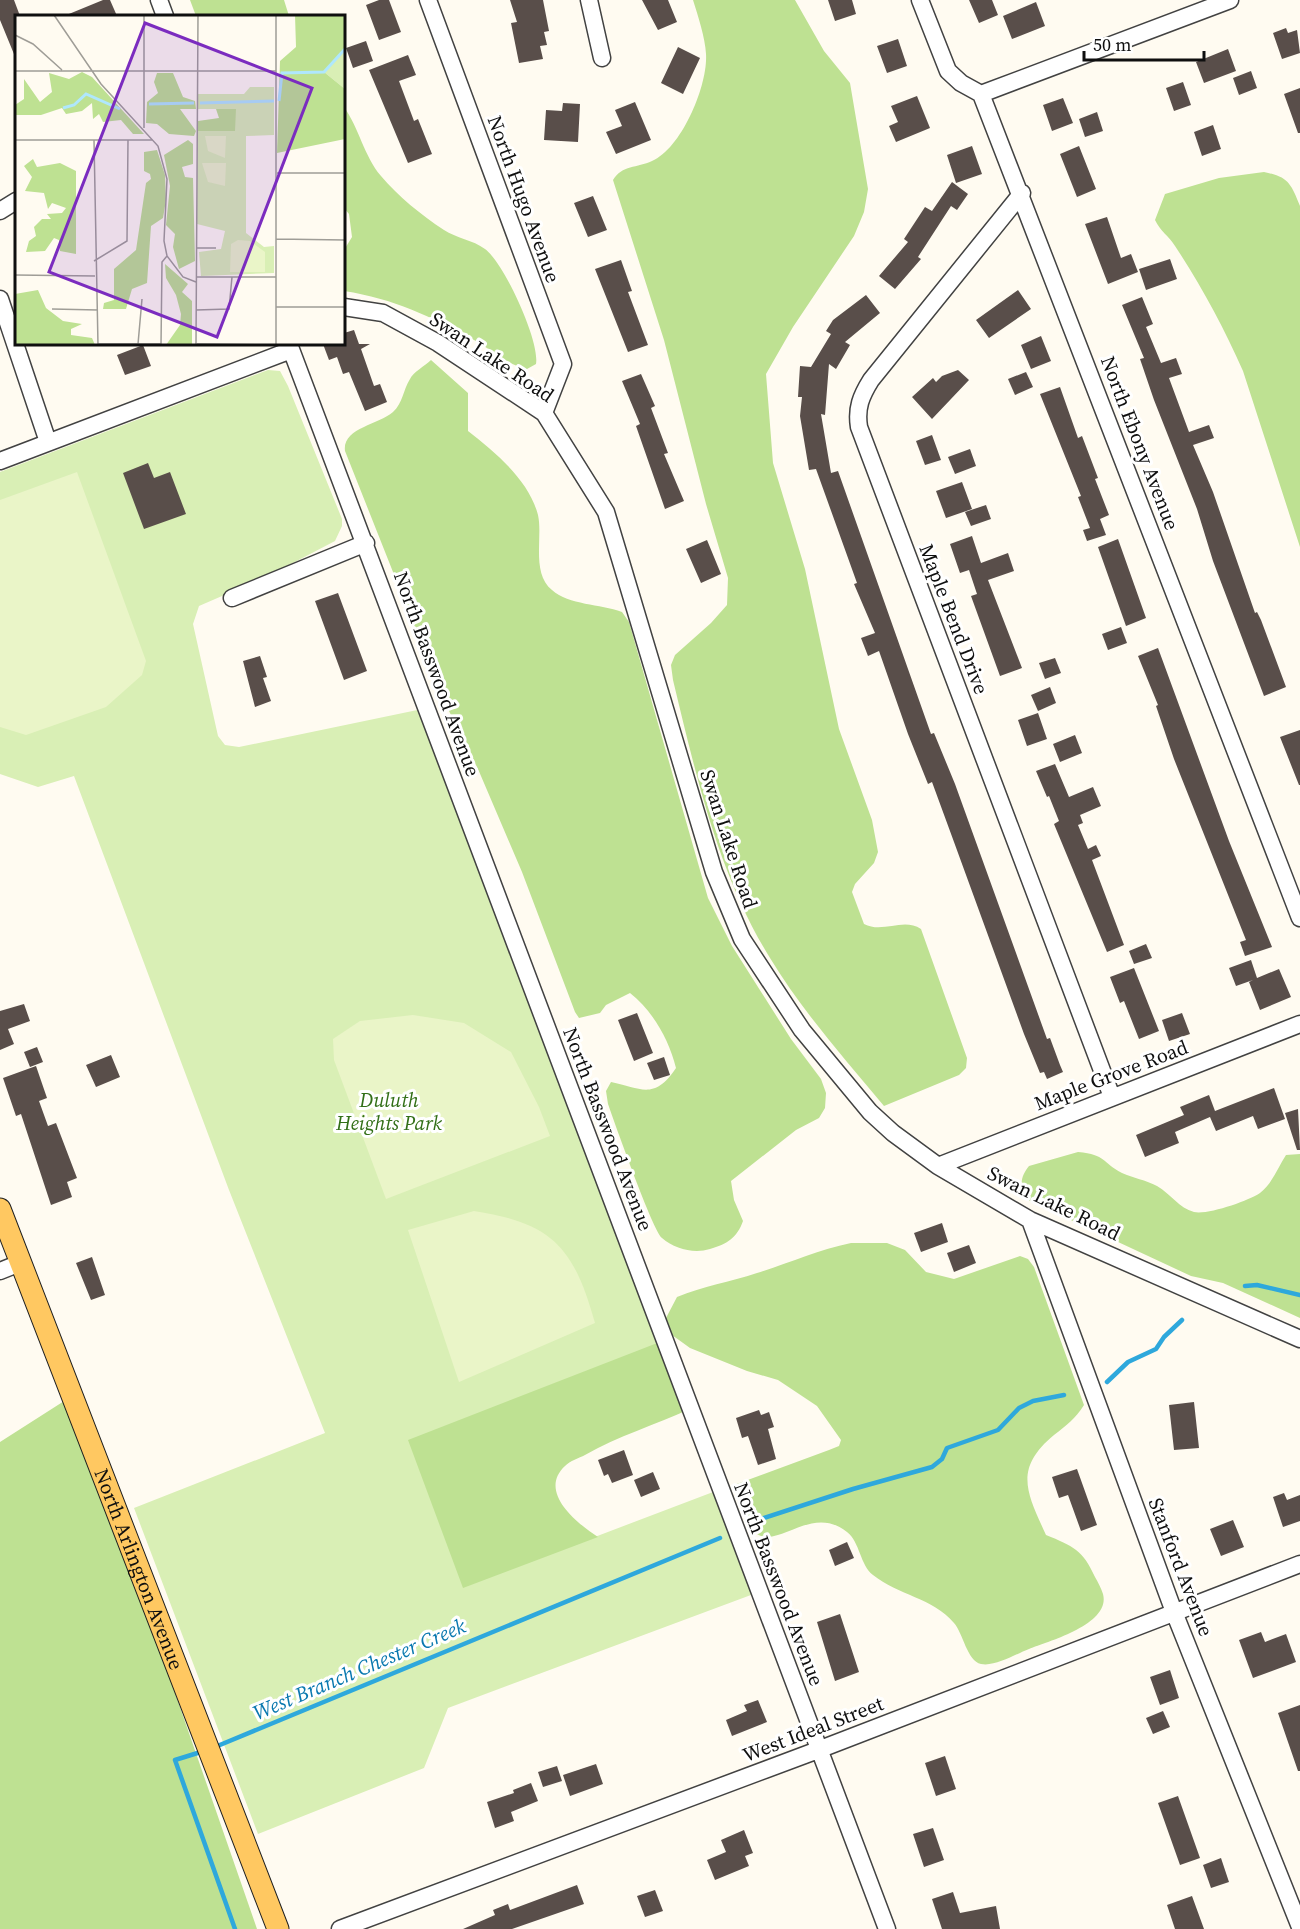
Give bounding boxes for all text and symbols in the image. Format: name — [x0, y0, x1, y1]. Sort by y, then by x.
inset map — [15, 15, 345, 345]
scale bar — [1084, 24, 1204, 62]
text: 50 m — [1093, 32, 1131, 57]
street label: North Hugo Avenue — [481, 112, 567, 286]
street label: Swan Lake Road — [424, 305, 560, 409]
street label: North Ebony Avenue — [1094, 352, 1186, 534]
street label: Maple Bend Drive — [912, 540, 996, 698]
street label: North Basswood Avenue — [387, 568, 487, 780]
street label: Swan Lake Road — [693, 766, 765, 913]
street label: North Basswood Avenue — [556, 1023, 660, 1235]
street label: Maple Grove Road — [1030, 1033, 1192, 1117]
park label: Duluth Heights Park — [335, 1086, 443, 1137]
street label: Swan Lake Road — [983, 1159, 1126, 1248]
street label: North Arlington Avenue — [88, 1464, 191, 1674]
street label: North Basswood Avenue — [727, 1478, 831, 1690]
street label: Stanford Avenue — [1142, 1494, 1220, 1640]
water label: West Branch Chester Creek — [248, 1611, 470, 1727]
street label: West Ideal Street — [739, 1689, 888, 1769]

